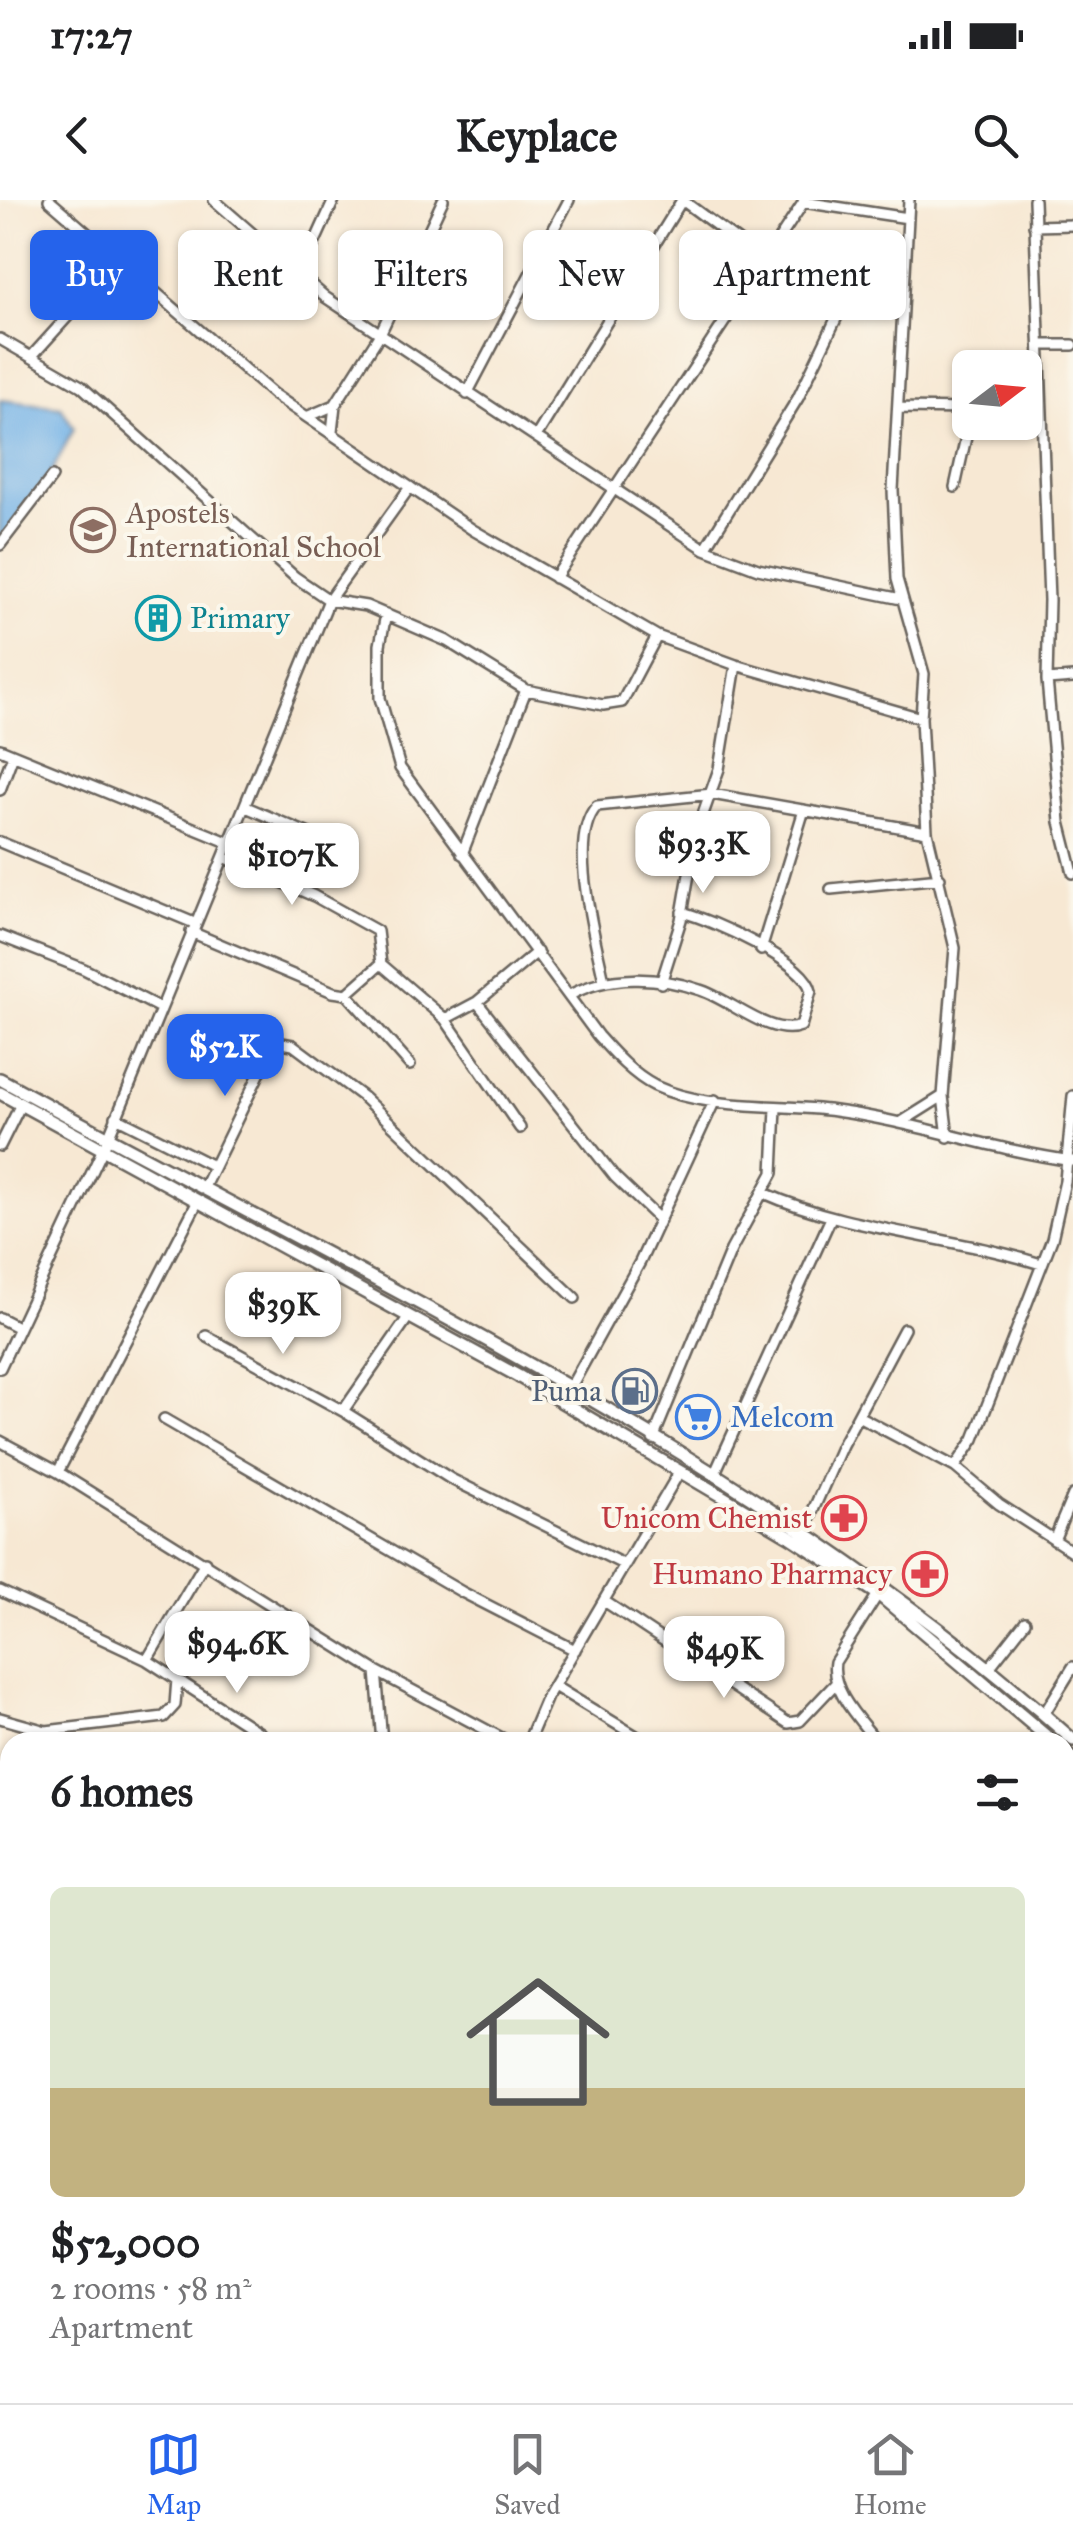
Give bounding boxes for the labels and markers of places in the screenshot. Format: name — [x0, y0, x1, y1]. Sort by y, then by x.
place label: Apostels International School — [124, 495, 382, 565]
school or university icon: Apostels International School — [70, 507, 116, 553]
building icon: Primary — [135, 595, 181, 641]
place label: Primary — [190, 600, 291, 636]
pin: $93.3K — [622, 811, 784, 896]
pin: $107K — [222, 823, 362, 908]
pin: $52K — [166, 1014, 284, 1099]
pin: $39K — [224, 1272, 342, 1357]
fuel station icon: Puma — [612, 1368, 658, 1414]
place label: Puma — [531, 1373, 602, 1409]
supermarket icon: Melcom — [675, 1394, 721, 1440]
place label: Melcom — [730, 1399, 834, 1435]
pharmacy icon: Unicom Chemist — [821, 1495, 867, 1541]
place label: Unicom Chemist — [601, 1500, 812, 1536]
pharmacy icon: Humano Pharmacy — [902, 1551, 948, 1597]
place label: Humano Pharmacy — [652, 1556, 893, 1592]
pin: $94.6K — [156, 1611, 318, 1696]
pin: $49K — [665, 1616, 783, 1701]

